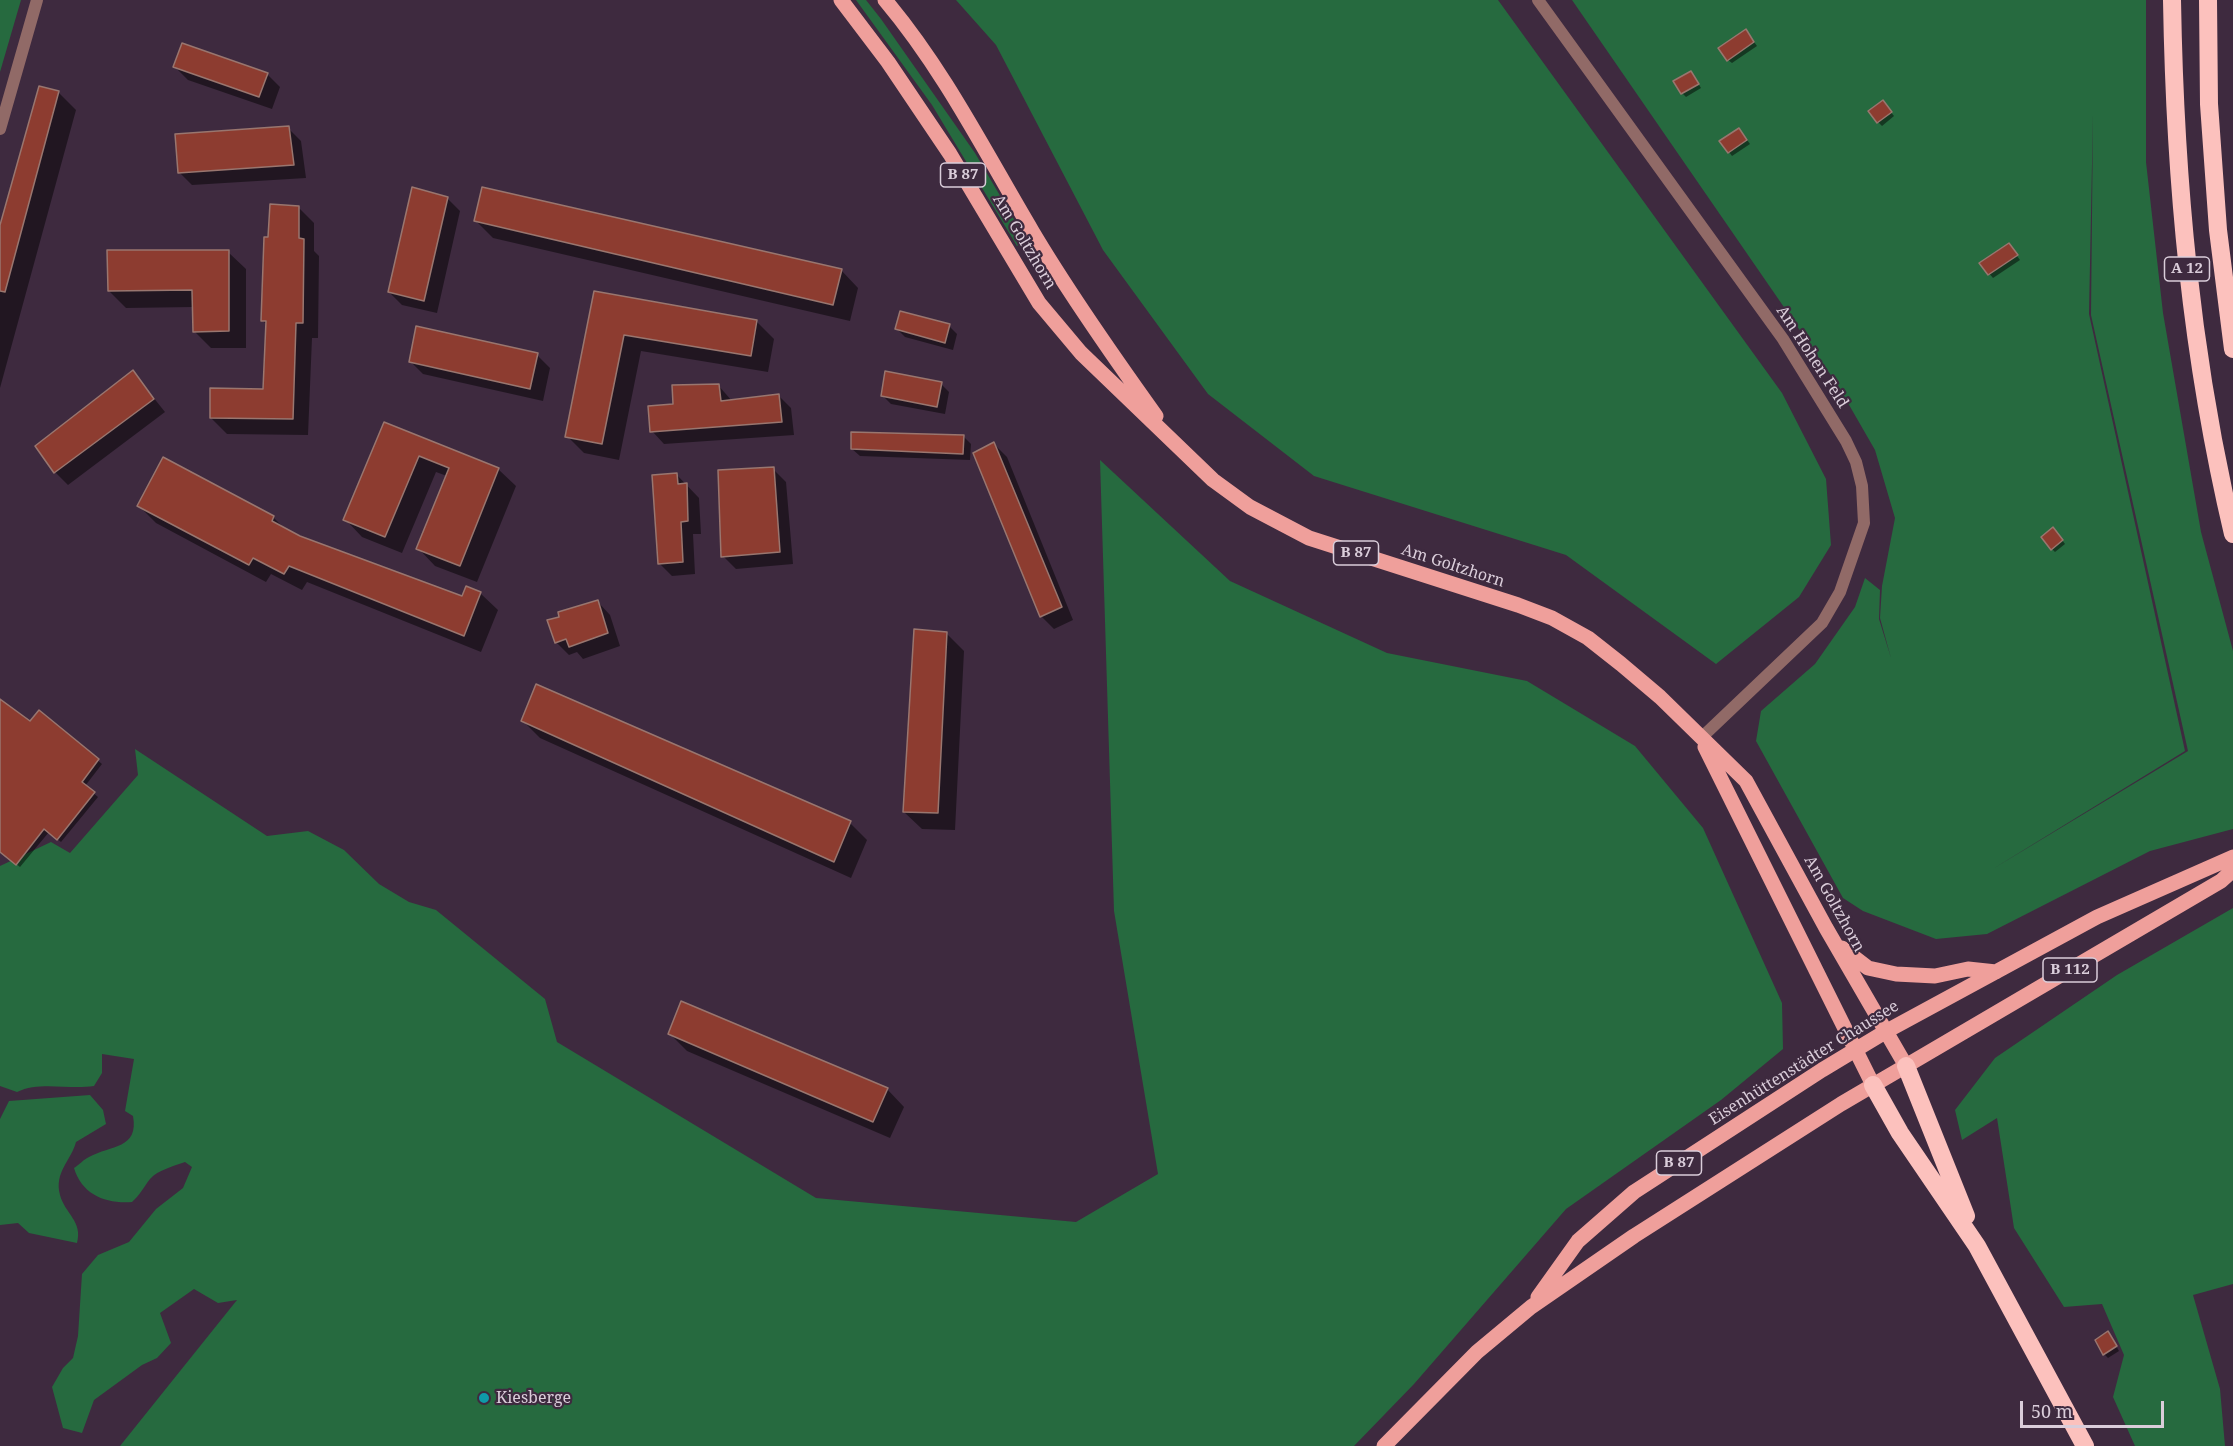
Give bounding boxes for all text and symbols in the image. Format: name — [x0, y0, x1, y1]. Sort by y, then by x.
road number: B 87 — [940, 163, 986, 187]
street label: Am Goltzhorn — [988, 191, 1060, 293]
road number: A 12 — [2164, 257, 2210, 281]
street label: Am Hohen Feld — [1772, 302, 1852, 412]
street label: Am Goltzhorn — [1399, 540, 1507, 592]
road number: B 87 — [1334, 541, 1378, 565]
street label: Am Goltzhorn — [1800, 852, 1868, 956]
road number: B 112 — [2043, 958, 2097, 982]
street label: Eisenhüttenstädter Chaussee — [1706, 997, 1902, 1129]
road number: B 87 — [1656, 1151, 1702, 1175]
place label: Kiesberge — [496, 1388, 571, 1408]
scale bar — [2023, 1389, 2167, 1427]
marker: Kiesberge — [477, 1391, 491, 1405]
text: 50 m — [2031, 1399, 2073, 1423]

